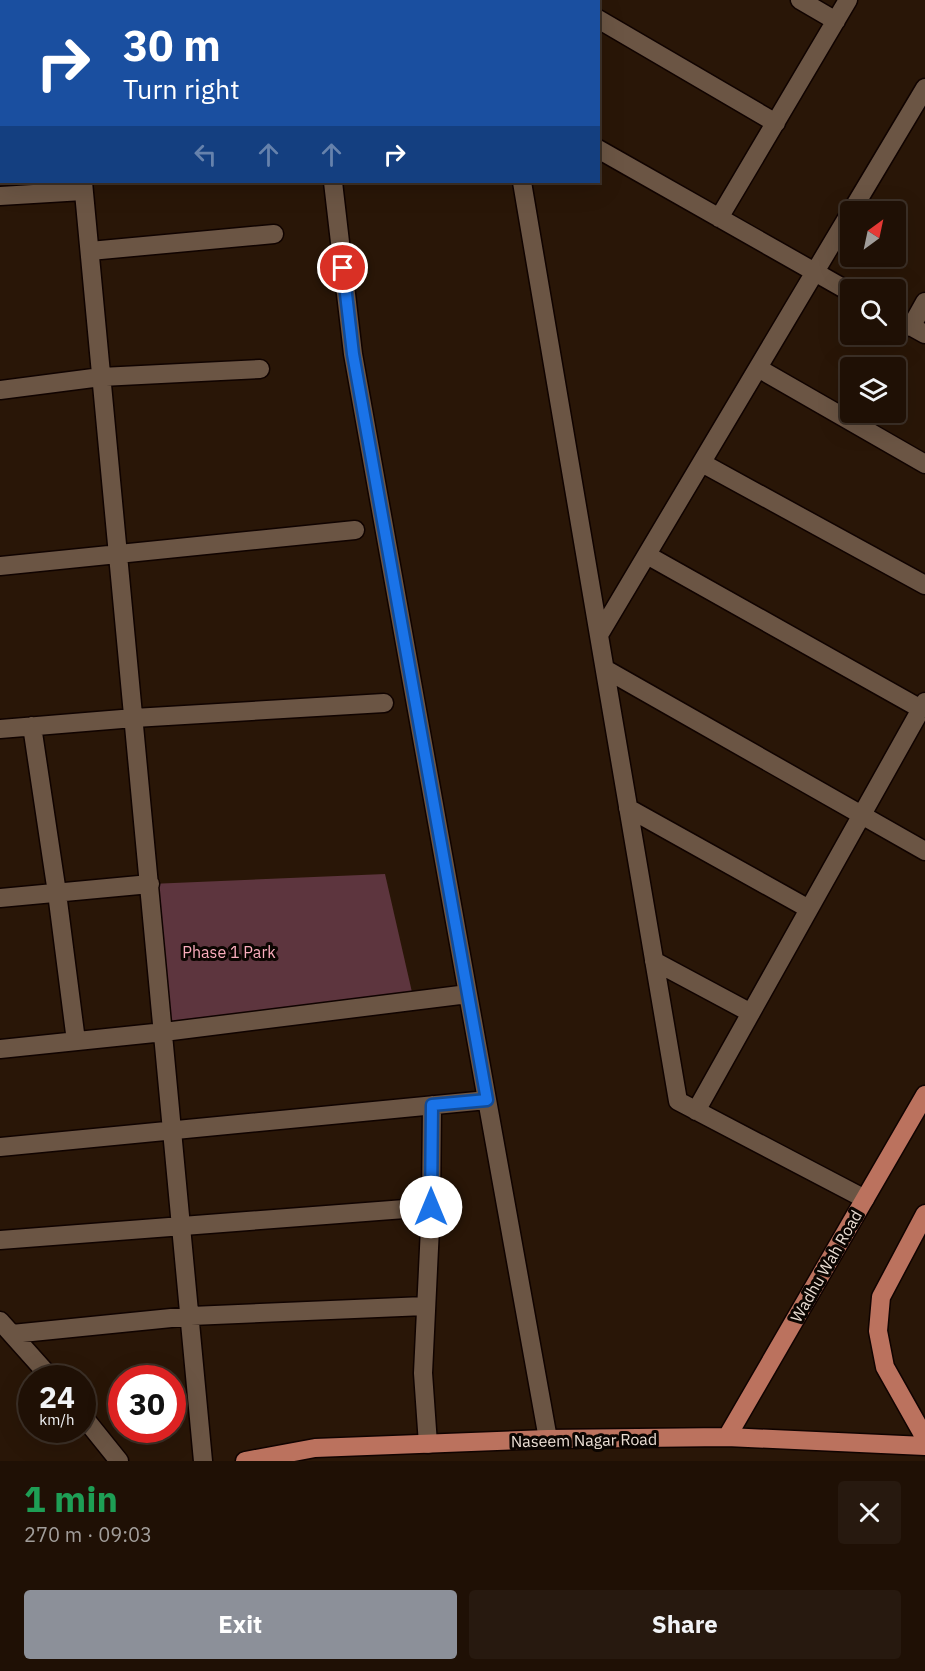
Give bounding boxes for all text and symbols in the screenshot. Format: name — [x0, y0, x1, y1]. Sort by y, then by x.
text: 30 m — [123, 18, 221, 73]
icon: right — [24, 24, 102, 102]
text: Turn right — [123, 71, 240, 106]
icon: left — [189, 138, 222, 171]
icon: ahead — [252, 138, 285, 171]
icon: ahead — [315, 138, 348, 171]
icon: right — [378, 138, 411, 171]
north arrow — [840, 201, 906, 267]
map controls — [840, 201, 906, 423]
pin — [317, 242, 368, 293]
icon: arrive — [326, 251, 359, 284]
button: search — [840, 279, 906, 345]
button: layers — [840, 357, 906, 423]
park label: Phase 1 Park — [182, 942, 276, 962]
position arrow — [399, 1175, 463, 1239]
street label: Wadhu Wah Road — [786, 1206, 866, 1326]
speed limit sign: 30 — [108, 1365, 186, 1443]
text: 24 — [39, 1377, 75, 1416]
text: km/h — [39, 1410, 75, 1429]
street label: Naseem Nagar Road — [511, 1429, 657, 1451]
text: 1 min — [24, 1475, 118, 1522]
button: close — [838, 1481, 901, 1544]
text: 270 m · 09:03 — [24, 1521, 152, 1548]
button: Exit — [24, 1590, 457, 1659]
button: Share — [469, 1590, 901, 1659]

